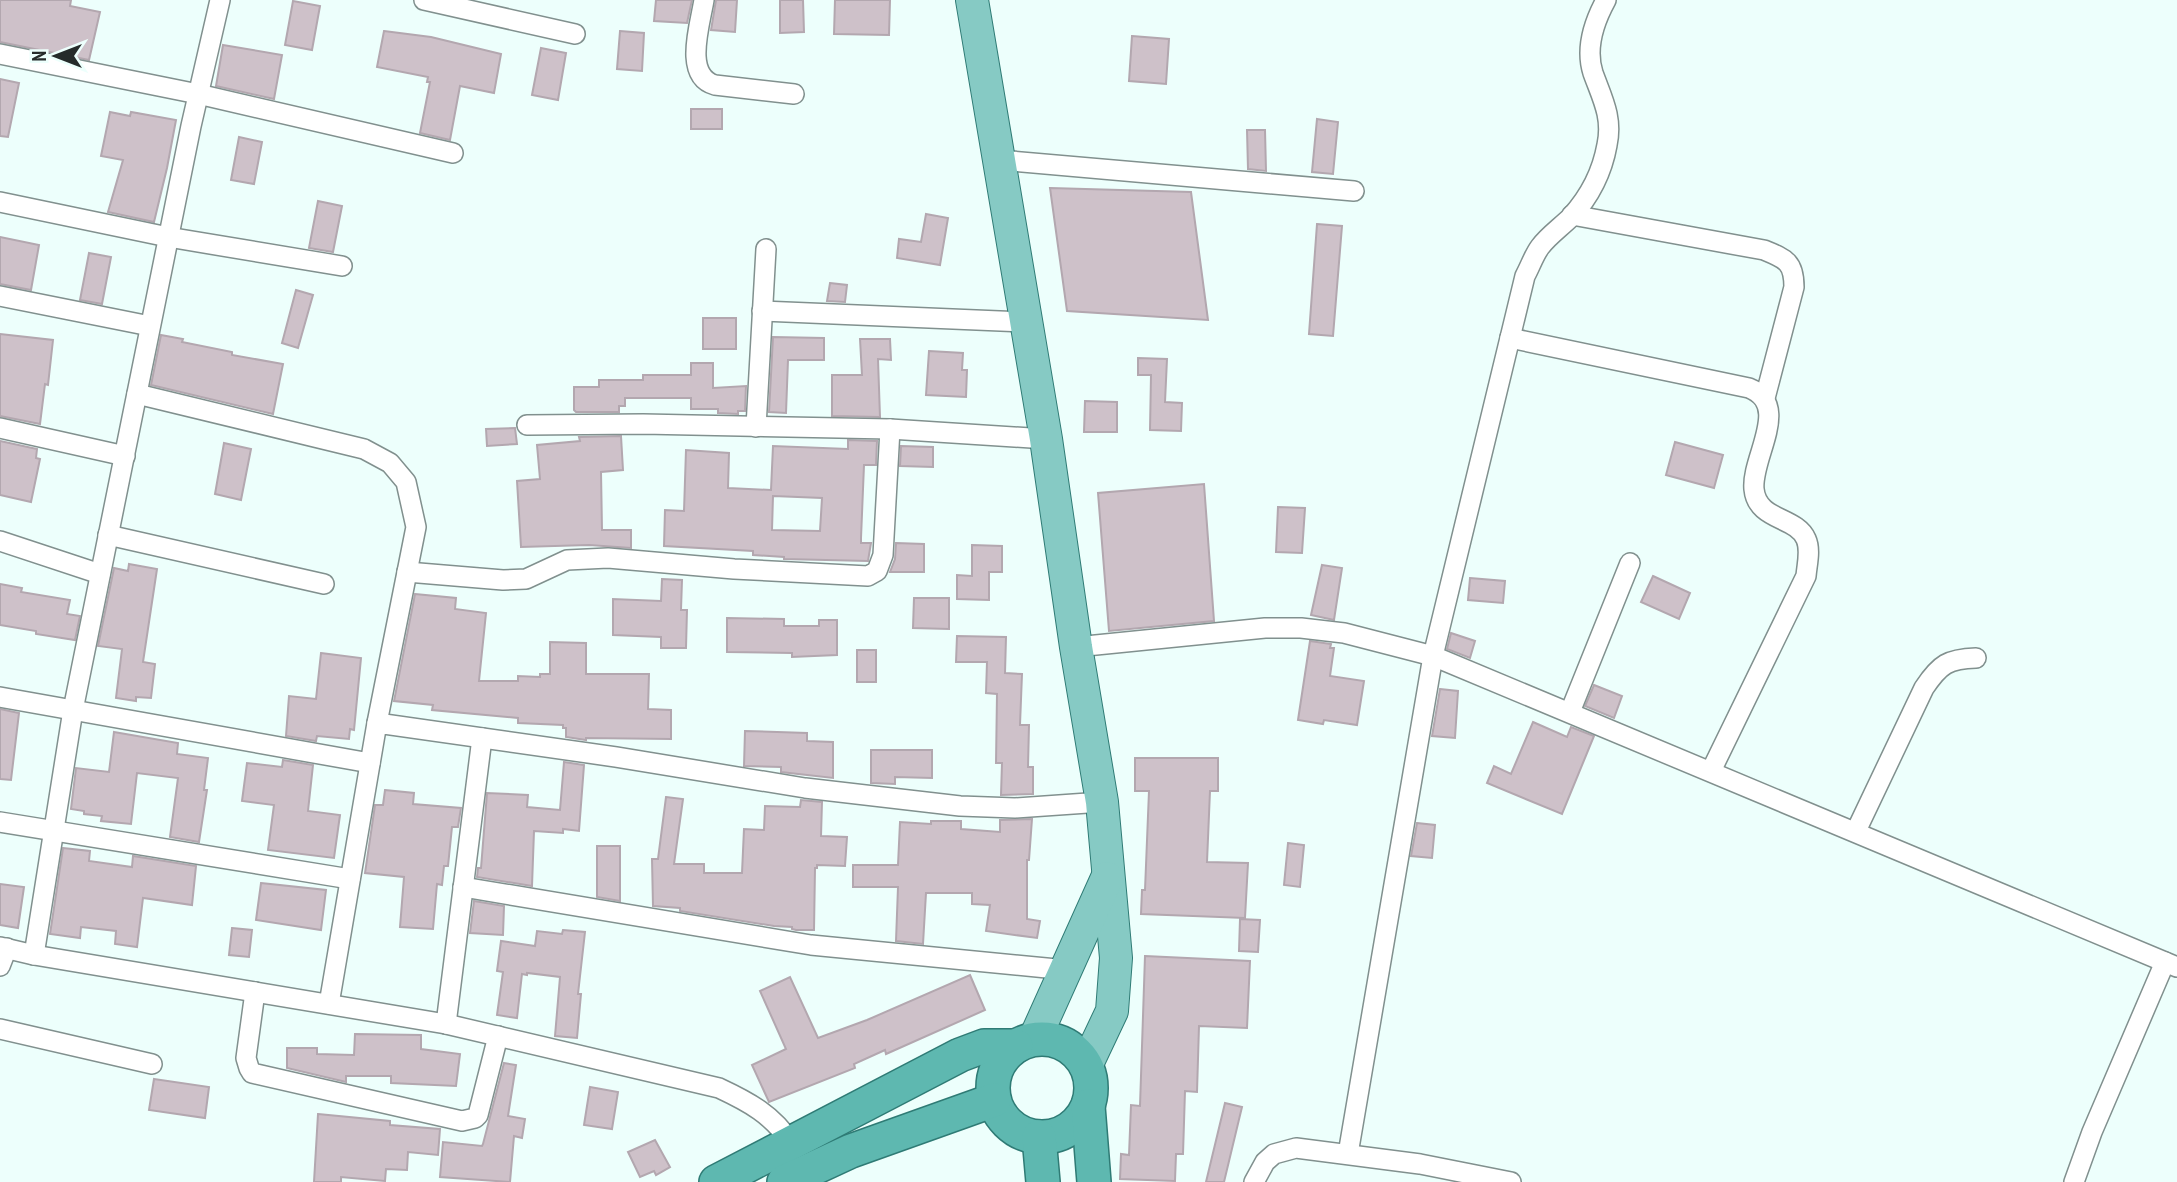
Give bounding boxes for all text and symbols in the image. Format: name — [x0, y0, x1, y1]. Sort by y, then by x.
north arrow — [21, 21, 91, 91]
text: N — [27, 51, 51, 61]

